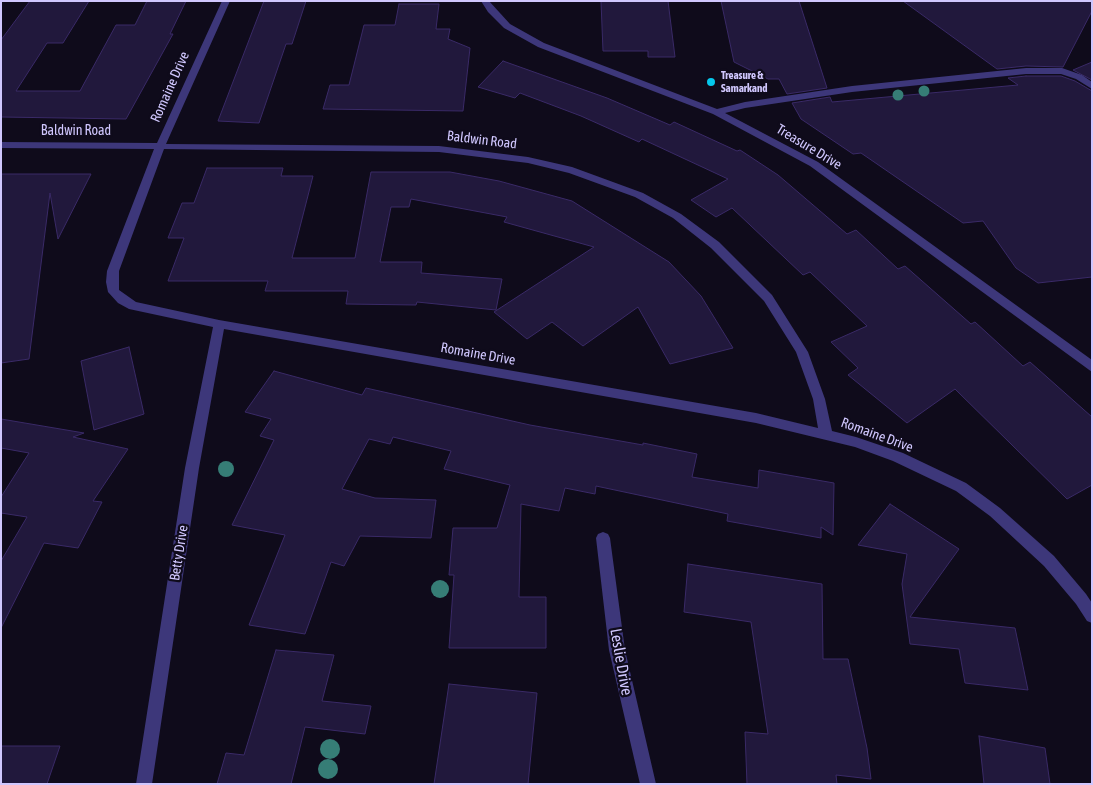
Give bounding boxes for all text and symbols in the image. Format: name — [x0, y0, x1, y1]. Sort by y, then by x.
street label: Romaine Drive — [147, 49, 193, 125]
place label: Treasure & Samarkand — [721, 69, 768, 95]
marker: Treasure & Samarkand — [705, 76, 717, 88]
street label: Treasure Drive — [773, 121, 845, 173]
street label: Baldwin Road — [41, 123, 111, 139]
street label: Baldwin Road — [446, 127, 518, 153]
street label: Romaine Drive — [439, 339, 517, 369]
street label: Romaine Drive — [839, 414, 915, 456]
street label: Betty Drive — [166, 524, 192, 582]
street label: Leslie Drive — [606, 627, 636, 697]

